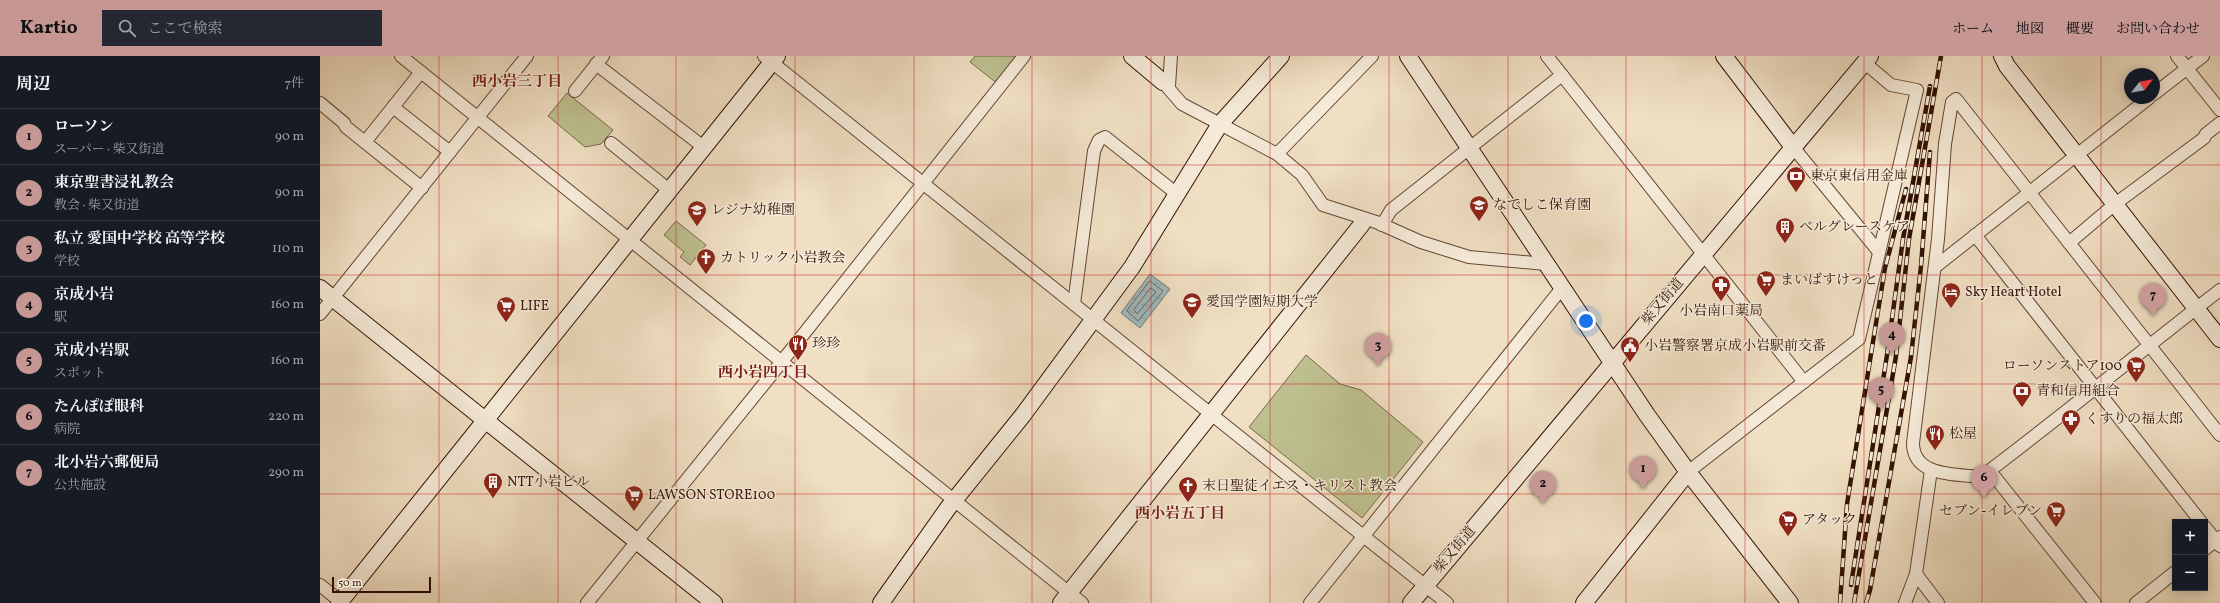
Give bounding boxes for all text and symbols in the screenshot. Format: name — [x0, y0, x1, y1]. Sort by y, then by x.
search box — [102, 10, 382, 46]
text: Kartio — [20, 15, 78, 41]
icon: search — [116, 17, 138, 39]
text: ここで検索 — [148, 19, 223, 40]
text: ホーム — [1952, 20, 1994, 39]
text: 地図 — [2016, 20, 2044, 39]
text: 概要 — [2066, 20, 2094, 39]
text: お問い合わせ — [2116, 20, 2200, 39]
north arrow — [2124, 68, 2160, 104]
district label: 西小岩三丁目 — [472, 72, 562, 93]
text: 周辺 — [16, 73, 50, 96]
text: 7件 — [285, 75, 304, 93]
text: ローソン — [54, 117, 113, 138]
text: 1 — [26, 128, 32, 146]
text: 90 m — [275, 128, 304, 146]
text: スーパー · 柴又街道 — [54, 141, 164, 159]
bank icon: 東京東信用金庫 — [1785, 165, 1807, 193]
place label: 東京東信用金庫 — [1810, 167, 1908, 186]
text: 東京聖書浸礼教会 — [54, 173, 174, 194]
text: 2 — [26, 184, 32, 202]
text: 90 m — [275, 184, 304, 202]
school or university icon: なでしこ保育園 — [1468, 194, 1490, 222]
place label: なでしこ保育園 — [1493, 196, 1591, 215]
text: 教会 · 柴又街道 — [54, 197, 140, 215]
school or university icon: レジナ幼稚園 — [686, 199, 708, 227]
place label: レジナ幼稚園 — [711, 201, 795, 220]
building icon: ベルグレースケア — [1774, 216, 1796, 244]
place label: ベルグレースケア — [1799, 218, 1910, 237]
text: 私立 愛国中学校 高等学校 — [54, 229, 225, 250]
text: 3 — [26, 240, 32, 258]
text: 110 m — [272, 240, 304, 258]
church icon: カトリック小岩教会 — [695, 247, 717, 275]
place label: カトリック小岩教会 — [720, 249, 845, 268]
text: 学校 — [54, 253, 80, 271]
supermarket icon: まいばすけっと — [1755, 269, 1777, 297]
place label: まいばすけっと — [1780, 271, 1878, 290]
street label: 柴又街道 — [1638, 274, 1688, 330]
pharmacy icon: 小岩南口薬局 — [1710, 274, 1732, 302]
hotel icon: Sky Heart Hotel — [1940, 281, 1962, 309]
place label: Sky Heart Hotel — [1965, 283, 2062, 302]
pin: 7 — [2140, 283, 2166, 316]
text: 京成小岩 — [54, 285, 114, 306]
school or university icon: 愛国学園短期大学 — [1181, 291, 1203, 319]
place label: 愛国学園短期大学 — [1206, 293, 1318, 312]
supermarket icon: LIFE — [495, 295, 517, 323]
text: 4 — [25, 296, 33, 314]
text: 160 m — [270, 296, 304, 314]
place label: LIFE — [520, 297, 549, 316]
place label: 小岩南口薬局 — [1679, 302, 1763, 321]
text: 駅 — [54, 309, 67, 327]
your location — [1576, 311, 1596, 331]
pin: 4 — [1879, 322, 1905, 355]
restaurant icon: 珍珍 — [787, 333, 809, 361]
pin: 3 — [1365, 333, 1391, 366]
place label: 珍珍 — [812, 335, 840, 354]
public building icon: 小岩警察署京成小岩駅前交番 — [1619, 335, 1641, 363]
place label: 小岩警察署京成小岩駅前交番 — [1644, 337, 1826, 356]
text: 京成小岩駅 — [54, 341, 129, 362]
text: 5 — [26, 352, 32, 370]
text: 160 m — [270, 352, 304, 370]
supermarket icon: ローソンストア100 — [2125, 355, 2147, 383]
place label: ローソンストア100 — [2003, 357, 2122, 376]
district label: 西小岩四丁目 — [718, 363, 808, 384]
text: スポット — [54, 365, 106, 383]
pin: 5 — [1868, 377, 1894, 410]
bank icon: 青和信用組合 — [2011, 380, 2033, 408]
place label: 青和信用組合 — [2036, 382, 2120, 401]
text: たんぽぽ眼科 — [54, 397, 144, 418]
text: 6 — [25, 408, 33, 426]
text: 220 m — [268, 408, 304, 426]
pharmacy icon: くすりの福太郎 — [2060, 408, 2082, 436]
place label: くすりの福太郎 — [2085, 410, 2183, 429]
text: 病院 — [54, 421, 80, 439]
restaurant icon: 松屋 — [1924, 423, 1946, 451]
place label: 松屋 — [1949, 425, 1977, 444]
text: 北小岩六郵便局 — [54, 453, 159, 474]
pin: 1 — [1630, 456, 1656, 489]
text: 7 — [26, 464, 32, 482]
text: 290 m — [268, 464, 304, 482]
pin: 6 — [1971, 465, 1997, 498]
building icon: NTT小岩ビル — [482, 471, 504, 499]
pin: 2 — [1530, 471, 1556, 504]
place label: NTT小岩ビル — [507, 473, 590, 492]
church icon: 末日聖徒イエス・キリスト教会 — [1177, 475, 1199, 503]
text: 公共施設 — [54, 477, 106, 495]
place label: 末日聖徒イエス・キリスト教会 — [1202, 477, 1397, 496]
supermarket icon: LAWSON STORE100 — [623, 484, 645, 512]
place label: LAWSON STORE100 — [648, 486, 775, 505]
supermarket icon: セブン-イレブン — [2045, 500, 2067, 528]
place label: セブン-イレブン — [1939, 502, 2042, 521]
district label: 西小岩五丁目 — [1135, 504, 1225, 525]
supermarket icon: アタック — [1777, 509, 1799, 537]
place label: アタック — [1802, 511, 1857, 530]
map controls — [2172, 519, 2208, 591]
button: + — [2172, 519, 2208, 555]
street label: 柴又街道 — [1430, 522, 1480, 578]
button: − — [2172, 555, 2208, 591]
scale bar — [332, 575, 431, 594]
text: 50 m — [338, 576, 362, 591]

